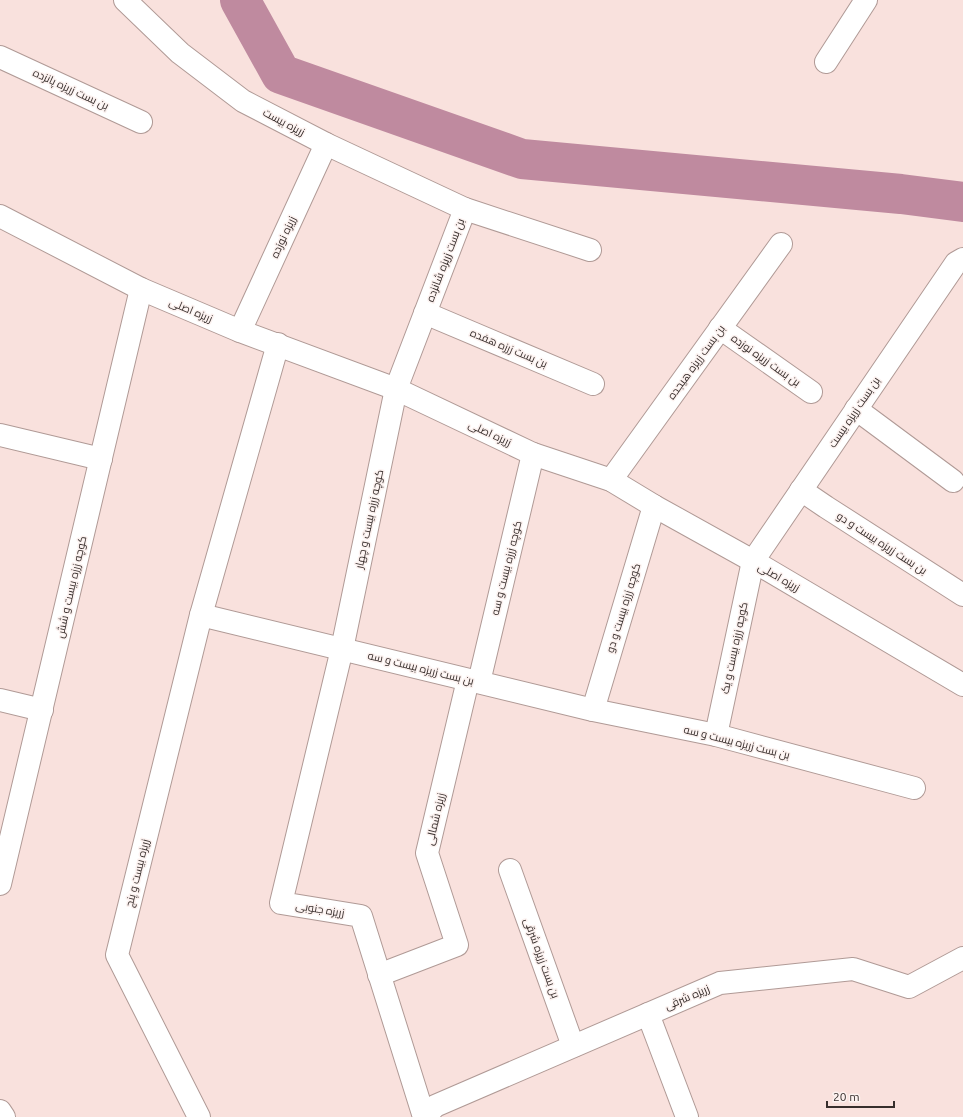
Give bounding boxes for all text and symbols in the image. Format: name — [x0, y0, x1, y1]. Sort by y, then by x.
street label: بن بست زریزه پانزده — [31, 66, 111, 113]
street label: زریزه بیست — [261, 106, 307, 139]
street label: زریزه نوزده — [268, 214, 299, 260]
street label: بن بست زریزه شانزده — [424, 217, 467, 304]
street label: زریزه اصلی — [167, 295, 215, 325]
street label: بن بست زریزه هیجده — [665, 322, 728, 402]
street label: بن بست زرزه هفده — [468, 326, 549, 371]
street label: بن بست زریزه نوزده — [728, 332, 803, 389]
street label: بن بست زریزه بیست — [826, 374, 883, 450]
street label: زریزه اصلی — [466, 418, 513, 449]
street label: کوچه زرزه بیست و چهار — [352, 468, 386, 571]
street label: بن بست زریزه بیست و دو — [834, 509, 929, 577]
street label: کوچه زرزه بیست و سه — [488, 519, 525, 617]
street label: کوچه زرزه بیست و شش — [53, 535, 90, 639]
street label: زریزه اصلی — [756, 560, 802, 595]
street label: کوچه زرزه بیست و دو — [604, 562, 643, 654]
street label: کوچه زرزه بیست و یک — [718, 601, 751, 695]
street label: بن بست زریزه بیست و سه — [366, 649, 475, 688]
street label: بن بست زریزه بیست و سه — [682, 723, 791, 762]
street label: زریزه شمالی — [423, 791, 448, 847]
street label: زریزه بیست و پنج — [123, 838, 153, 909]
street label: زریزه جنوبی — [295, 899, 345, 920]
street label: بن بست زریزه شرقی — [521, 916, 562, 1000]
street label: زریزه شرقی — [663, 982, 712, 1013]
scale bar — [827, 1083, 894, 1109]
text: 20 m — [833, 1090, 860, 1103]

